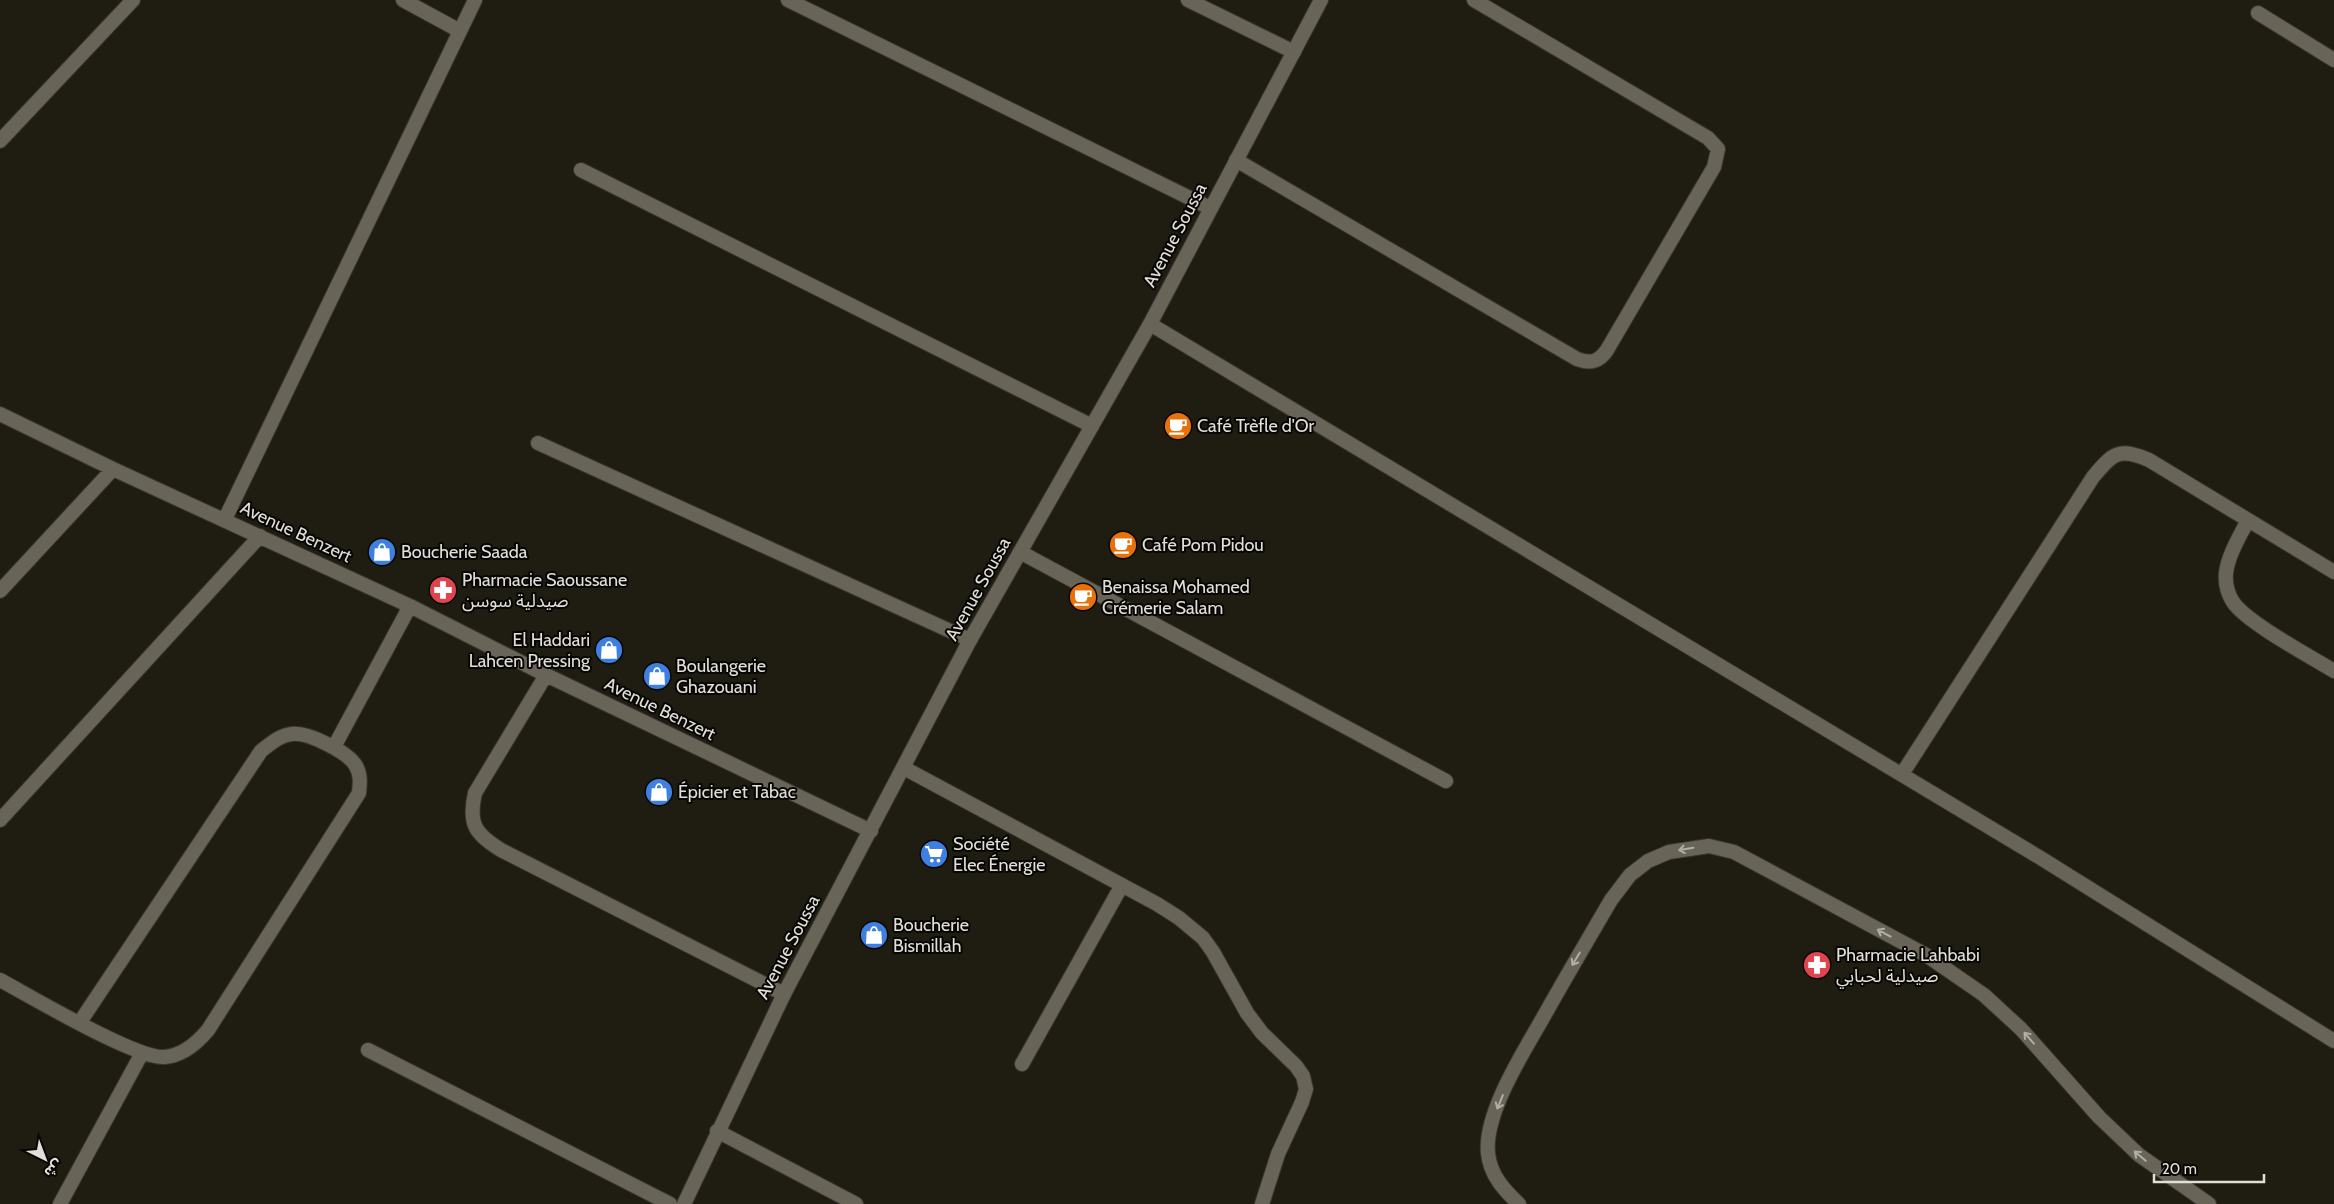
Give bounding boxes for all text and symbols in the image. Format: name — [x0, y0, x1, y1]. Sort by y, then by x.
street label: Avenue Soussa — [1138, 179, 1212, 291]
cafe icon: Café Trèfle d'Or — [1163, 411, 1193, 441]
place label: Café Trèfle d'Or — [1197, 415, 1315, 437]
street label: Avenue Benzert — [237, 497, 355, 567]
cafe icon: Café Pom Pidou — [1108, 530, 1138, 560]
street label: Avenue Soussa — [941, 533, 1016, 644]
place label: Café Pom Pidou — [1142, 534, 1264, 556]
shop icon: Boucherie Saada — [367, 537, 397, 567]
place label: Boucherie Saada — [401, 541, 528, 563]
place label: Pharmacie Saoussane صيدلية سوسن — [462, 569, 627, 612]
pharmacy icon: Pharmacie Saoussane صيدلية سوسن — [428, 575, 458, 605]
place label: Benaissa Mohamed Crémerie Salam — [1102, 576, 1250, 619]
cafe icon: Benaissa Mohamed Crémerie Salam — [1068, 582, 1098, 612]
place label: El Haddari Lahcen Pressing — [469, 629, 591, 672]
shop icon: El Haddari Lahcen Pressing — [594, 635, 624, 665]
place label: Boulangerie Ghazouani — [676, 655, 766, 698]
shop icon: Boulangerie Ghazouani — [642, 661, 672, 691]
street label: Avenue Benzert — [601, 673, 719, 745]
shop icon: Épicier et Tabac — [644, 777, 674, 807]
place label: Épicier et Tabac — [678, 781, 796, 803]
place label: Société Elec Énergie — [953, 833, 1046, 876]
supermarket icon: Société Elec Énergie — [919, 839, 949, 869]
one-way arrow — [1678, 844, 1694, 854]
street label: Avenue Soussa — [751, 891, 825, 1003]
place label: Boucherie Bismillah — [893, 914, 969, 957]
shop icon: Boucherie Bismillah — [859, 920, 889, 950]
one-way arrow — [1877, 927, 1892, 937]
place label: Pharmacie Lahbabi صيدلية لحبابي — [1836, 944, 1980, 989]
pharmacy icon: Pharmacie Lahbabi صيدلية لحبابي — [1802, 950, 1832, 980]
one-way arrow — [1571, 951, 1581, 965]
one-way arrow — [2023, 1031, 2035, 1044]
one-way arrow — [1495, 1094, 1504, 1109]
north arrow — [20, 1134, 70, 1184]
one-way arrow — [2134, 1150, 2147, 1161]
scale bar — [2154, 1152, 2264, 1184]
text: ش — [41, 1156, 67, 1182]
text: 20 m — [2162, 1160, 2197, 1178]

